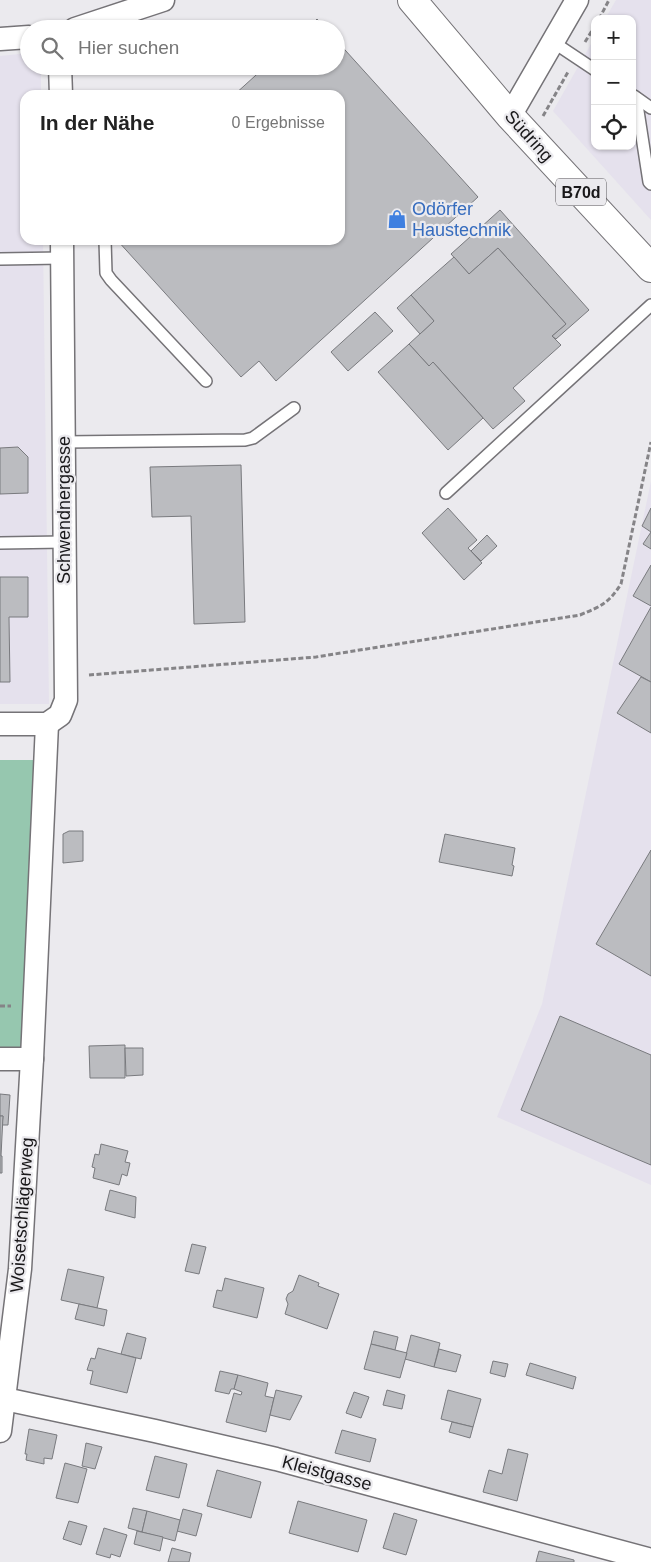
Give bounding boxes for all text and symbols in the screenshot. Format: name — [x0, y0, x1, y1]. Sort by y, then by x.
map controls — [591, 15, 636, 150]
button: + — [591, 15, 636, 60]
search box — [20, 20, 345, 75]
icon: search — [38, 34, 66, 62]
text: Hier suchen — [78, 37, 179, 58]
button: − — [591, 60, 636, 105]
button: locate — [591, 105, 636, 150]
street label: Südring — [501, 106, 557, 166]
text: In der Nähe — [40, 111, 154, 134]
text: 0 Ergebnisse — [232, 114, 325, 131]
road number: B70d — [556, 178, 606, 206]
place label: Odörfer Haustechnik — [412, 199, 512, 240]
shop icon: Odörfer Haustechnik — [386, 208, 408, 230]
street label: Schwendnergasse — [54, 436, 74, 584]
street label: Woisetschlägerweg — [7, 1137, 37, 1293]
street label: Kleistgasse — [280, 1451, 374, 1495]

